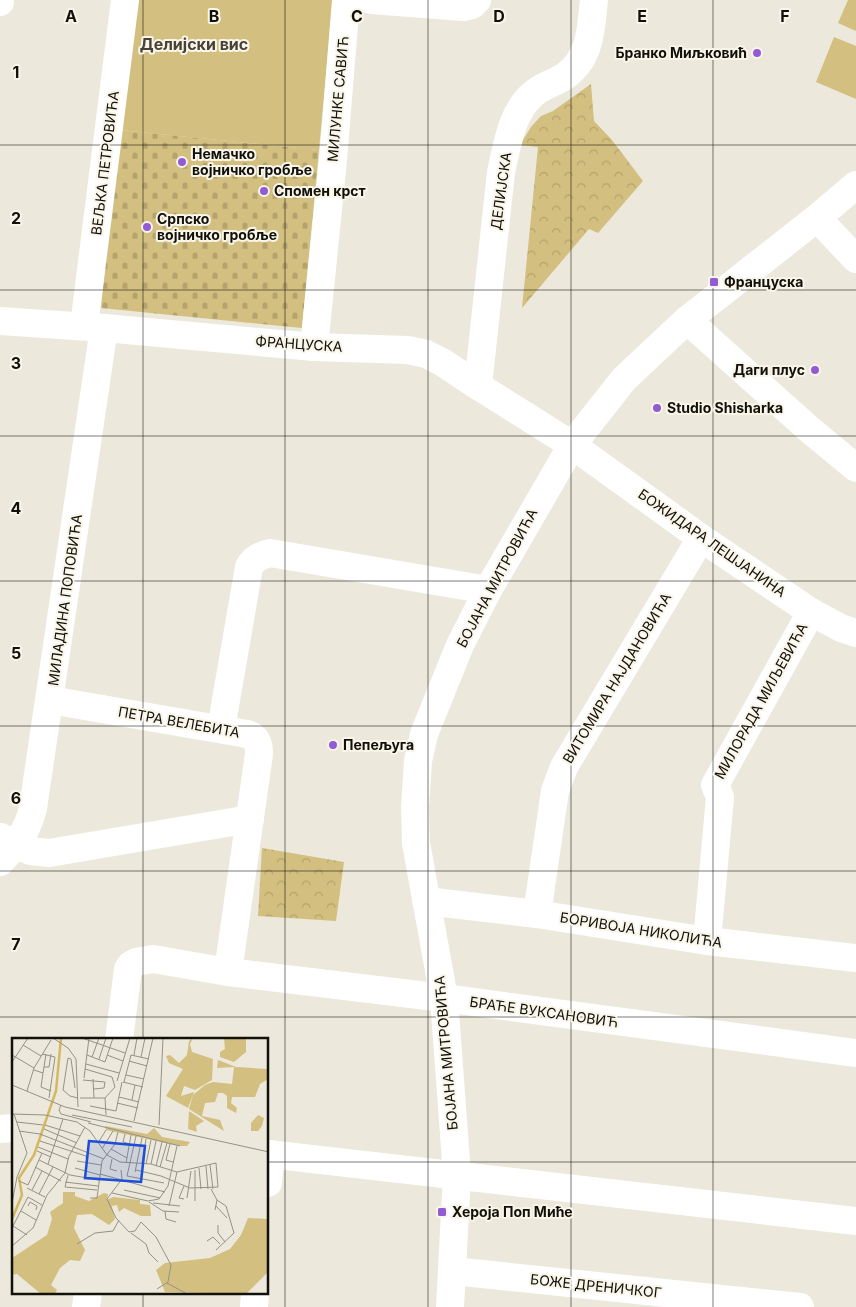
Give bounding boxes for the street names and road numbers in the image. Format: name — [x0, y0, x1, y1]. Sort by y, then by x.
street label: МИЛУНКЕ САВИЋ — [324, 35, 351, 163]
street label: ВЕЉКА ПЕТРОВИЋА — [87, 89, 122, 236]
street label: ДЕЛИЈСКА — [487, 151, 514, 231]
street label: ФРАНЦУСКА — [255, 332, 343, 355]
street label: БОЖИДАРА ЛЕШЈАНИНА — [635, 485, 790, 600]
street label: БОЈАНА МИТРОВИЋА — [453, 505, 541, 650]
street label: МИЛАДИНА ПОПОВИЋА — [44, 513, 85, 687]
street label: ВИТОМИРА НАЈДАНОВИЋА — [559, 589, 674, 766]
street label: МИЛОРАДА МИЉЕВИЋА — [710, 619, 811, 782]
street label: ПЕТРА ВЕЛЕБИТА — [117, 702, 241, 741]
street label: БОРИВОЈА НИКОЛИЋА — [559, 908, 724, 951]
street label: БОЈАНА МИТРОВИЋА — [430, 975, 461, 1131]
street label: БРАЋЕ ВУКСАНОВИЋ — [469, 993, 619, 1030]
street label: БОЖЕ ДРЕНИЧКОГ — [529, 1270, 663, 1301]

